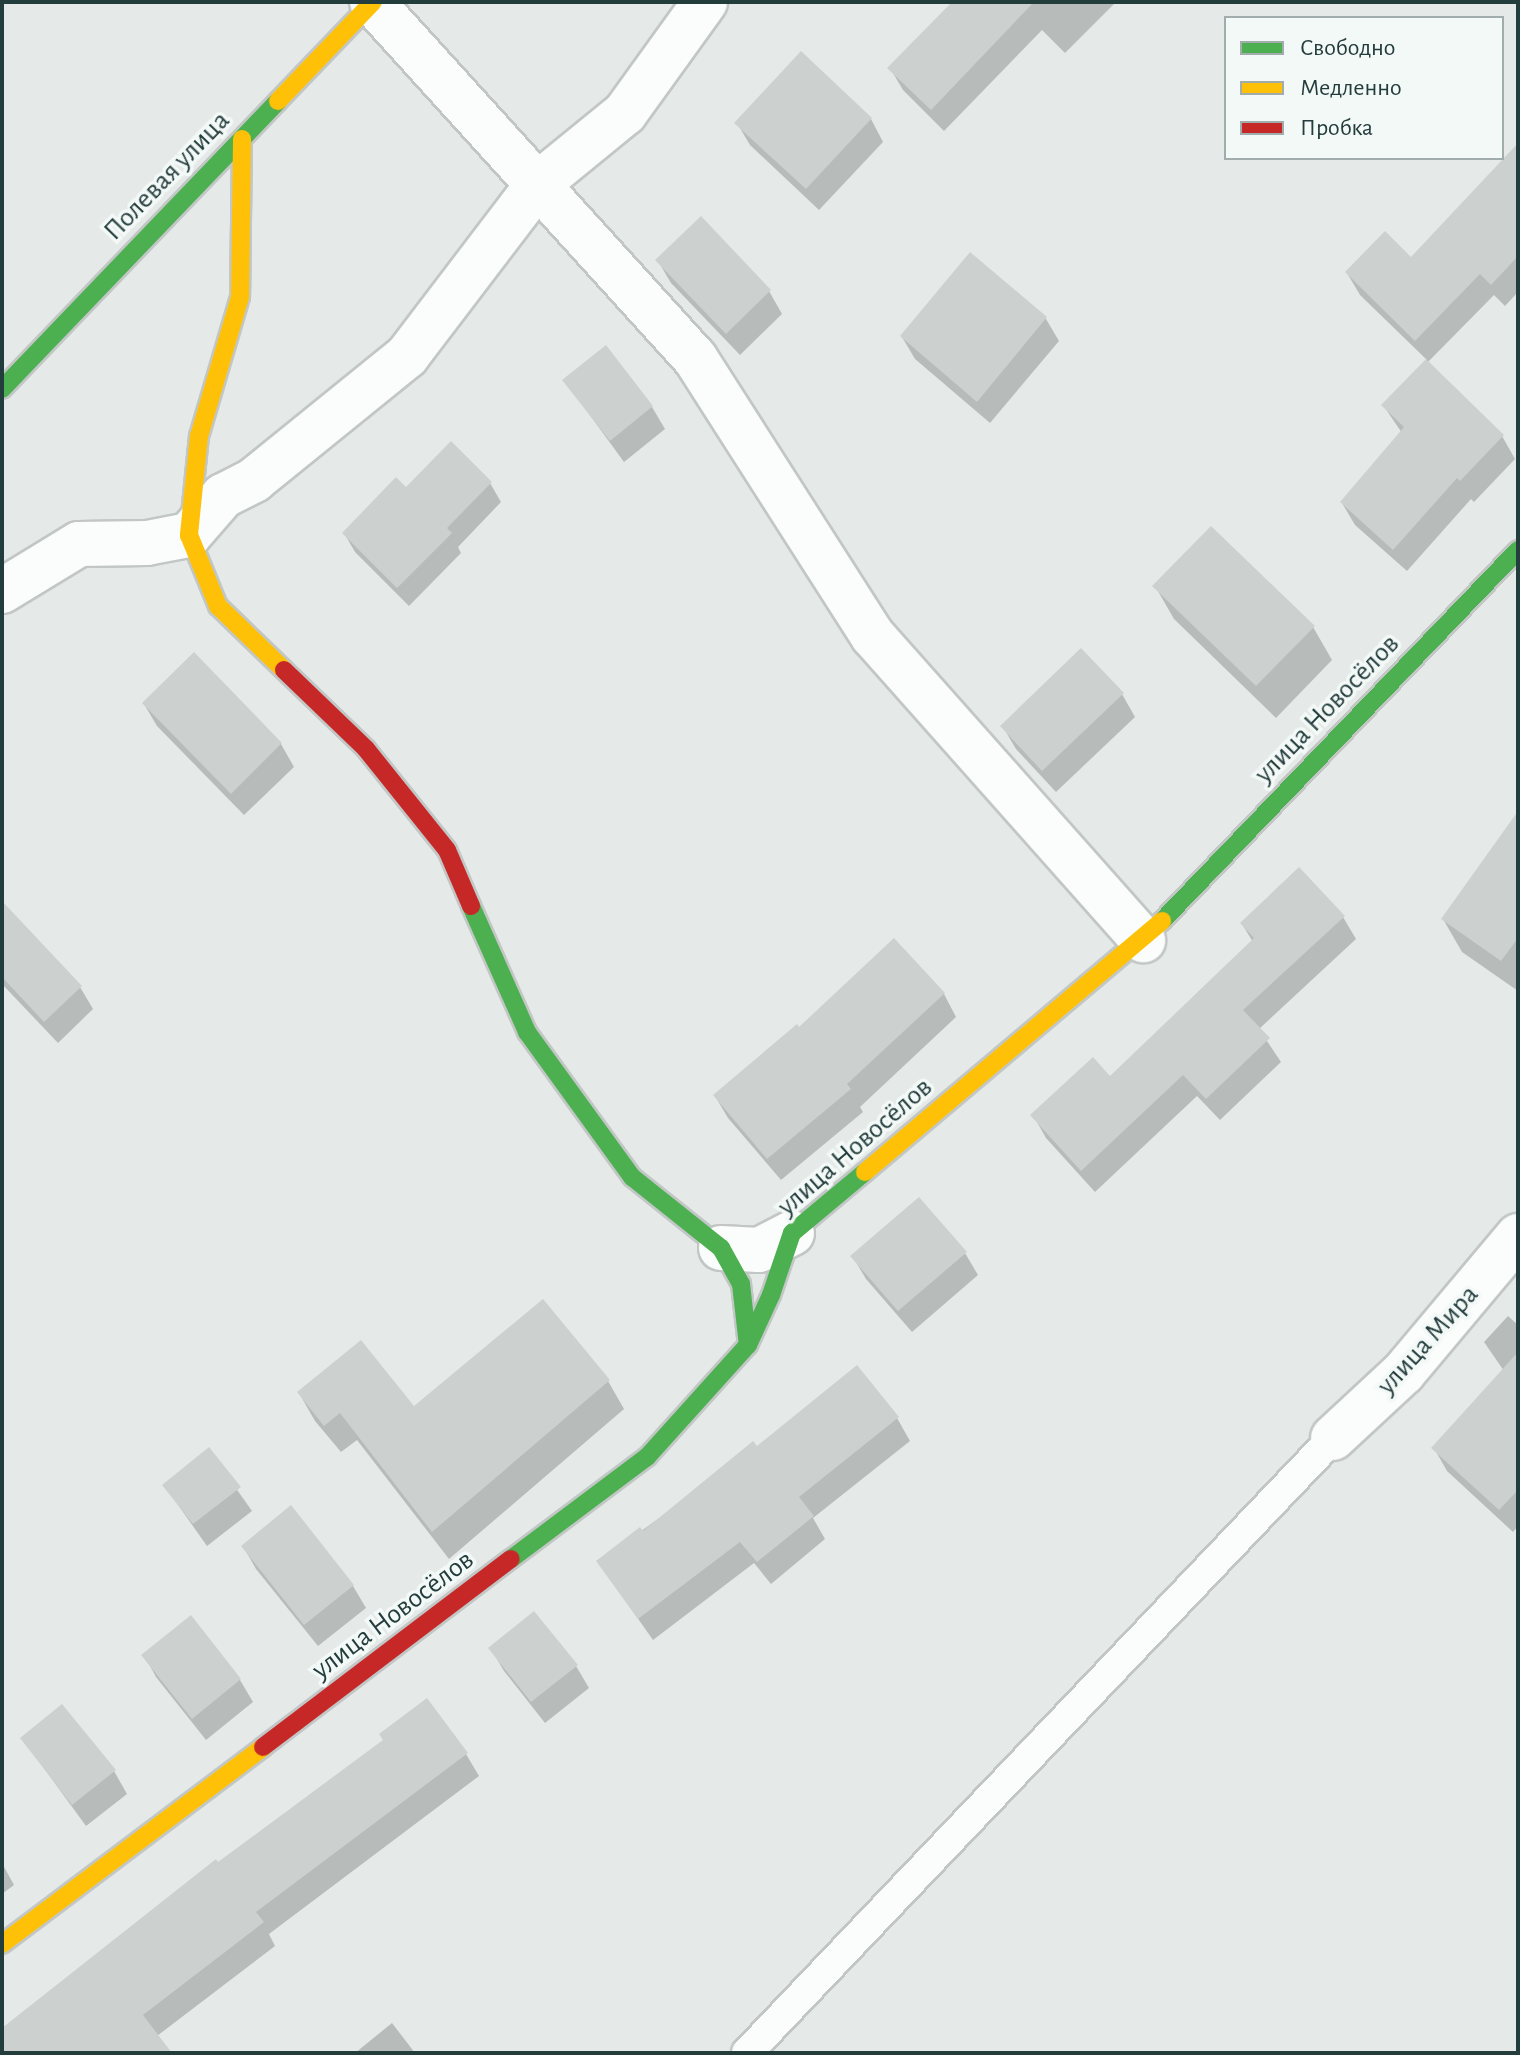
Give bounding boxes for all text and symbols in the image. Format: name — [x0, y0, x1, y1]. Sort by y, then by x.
legend — [1224, 16, 1504, 160]
text: Свободно — [1300, 36, 1395, 60]
text: Медленно — [1300, 76, 1402, 100]
street label: Полевая улица — [97, 104, 237, 248]
text: Пробка — [1300, 116, 1373, 140]
street label: улица Новосёлов — [1248, 628, 1406, 790]
street label: улица Новосёлов — [771, 1071, 939, 1223]
street label: улица Мира — [1370, 1278, 1486, 1402]
street label: улица Новосёлов — [305, 1543, 481, 1687]

